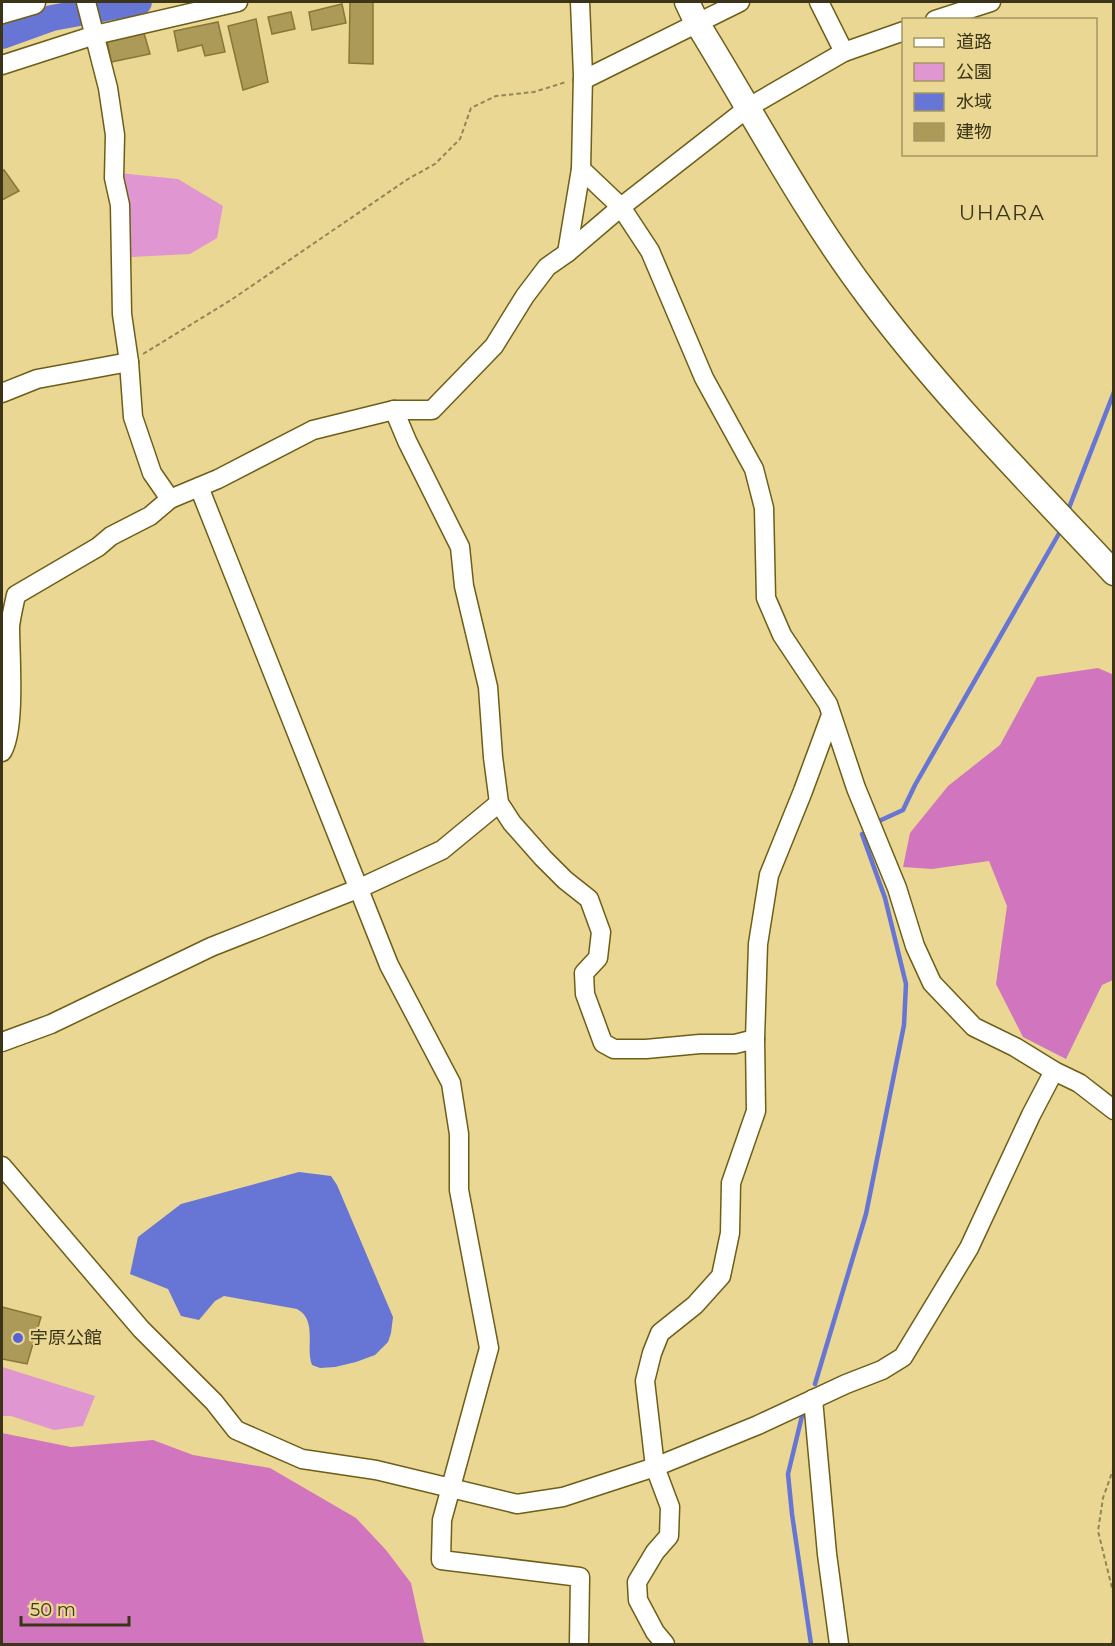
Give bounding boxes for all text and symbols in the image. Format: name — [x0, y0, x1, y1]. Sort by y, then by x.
legend — [902, 18, 1097, 156]
text: 道路 — [956, 31, 992, 53]
text: 公園 — [956, 61, 992, 83]
text: 水域 — [956, 91, 992, 113]
text: 建物 — [956, 121, 992, 143]
district label: UHARA — [959, 200, 1045, 225]
place label: 宇原公館 — [30, 1327, 102, 1349]
marker: 宇原公館 — [11, 1331, 25, 1345]
scale bar — [21, 1589, 129, 1627]
text: 50 m — [30, 1599, 76, 1621]

